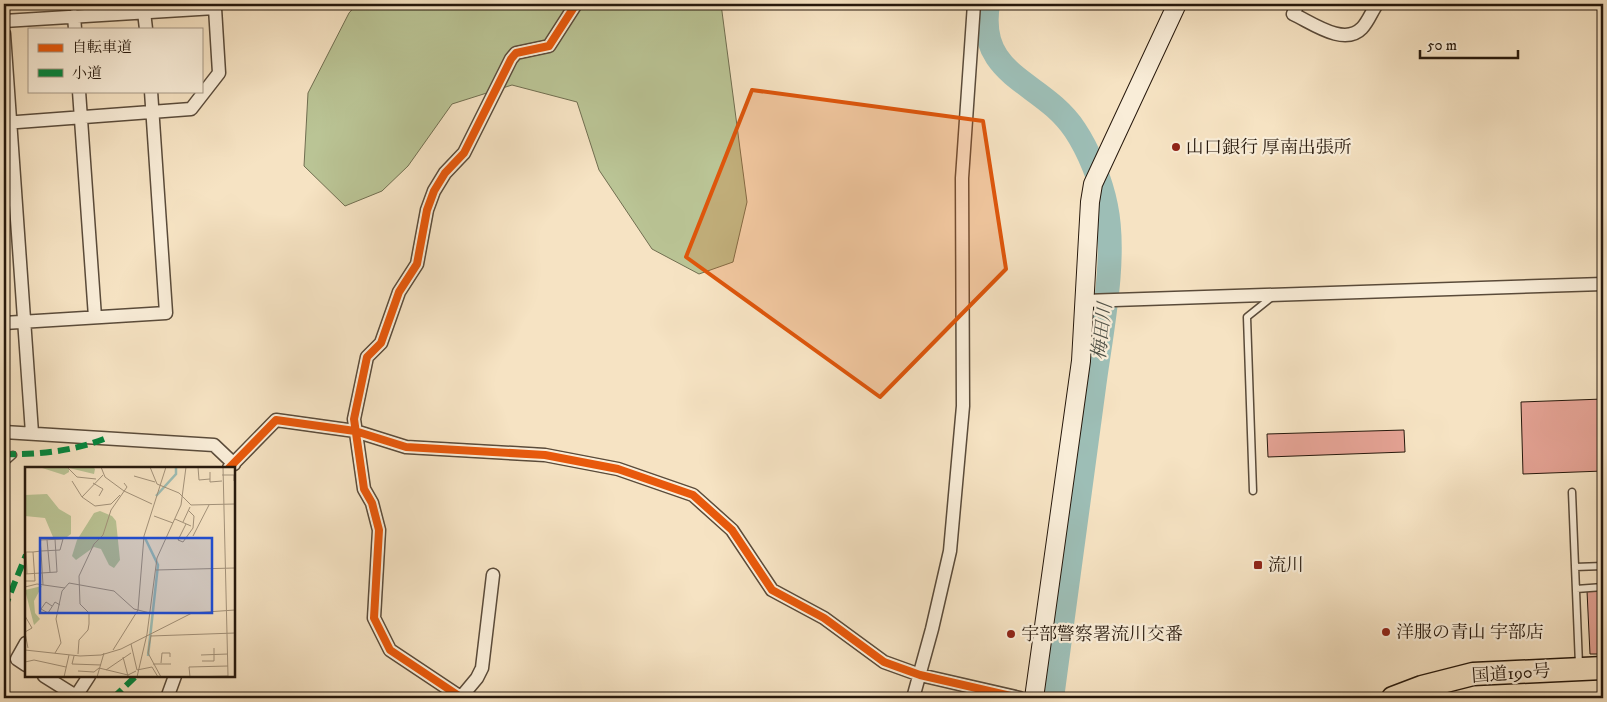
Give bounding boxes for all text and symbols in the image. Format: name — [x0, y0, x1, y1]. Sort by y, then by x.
legend — [28, 28, 202, 92]
scale bar — [1420, 28, 1517, 60]
text: 50 m — [1427, 36, 1457, 55]
text: 自転車道 — [72, 38, 132, 57]
text: 小道 — [72, 64, 102, 83]
place label: 山口銀行 厚南出張所 — [1186, 137, 1352, 159]
marker: 山口銀行 厚南出張所 — [1170, 141, 1182, 153]
water label: 梅田川 — [1088, 300, 1118, 361]
inset map — [25, 467, 235, 677]
place label: 流川 — [1268, 555, 1304, 577]
marker: 流川 — [1252, 559, 1264, 571]
place label: 洋服の青山 宇部店 — [1396, 622, 1544, 644]
place label: 宇部警察署流川交番 — [1021, 624, 1183, 646]
marker: 洋服の青山 宇部店 — [1380, 626, 1392, 638]
marker: 宇部警察署流川交番 — [1005, 628, 1017, 640]
street label: 国道190号 — [1471, 660, 1551, 688]

